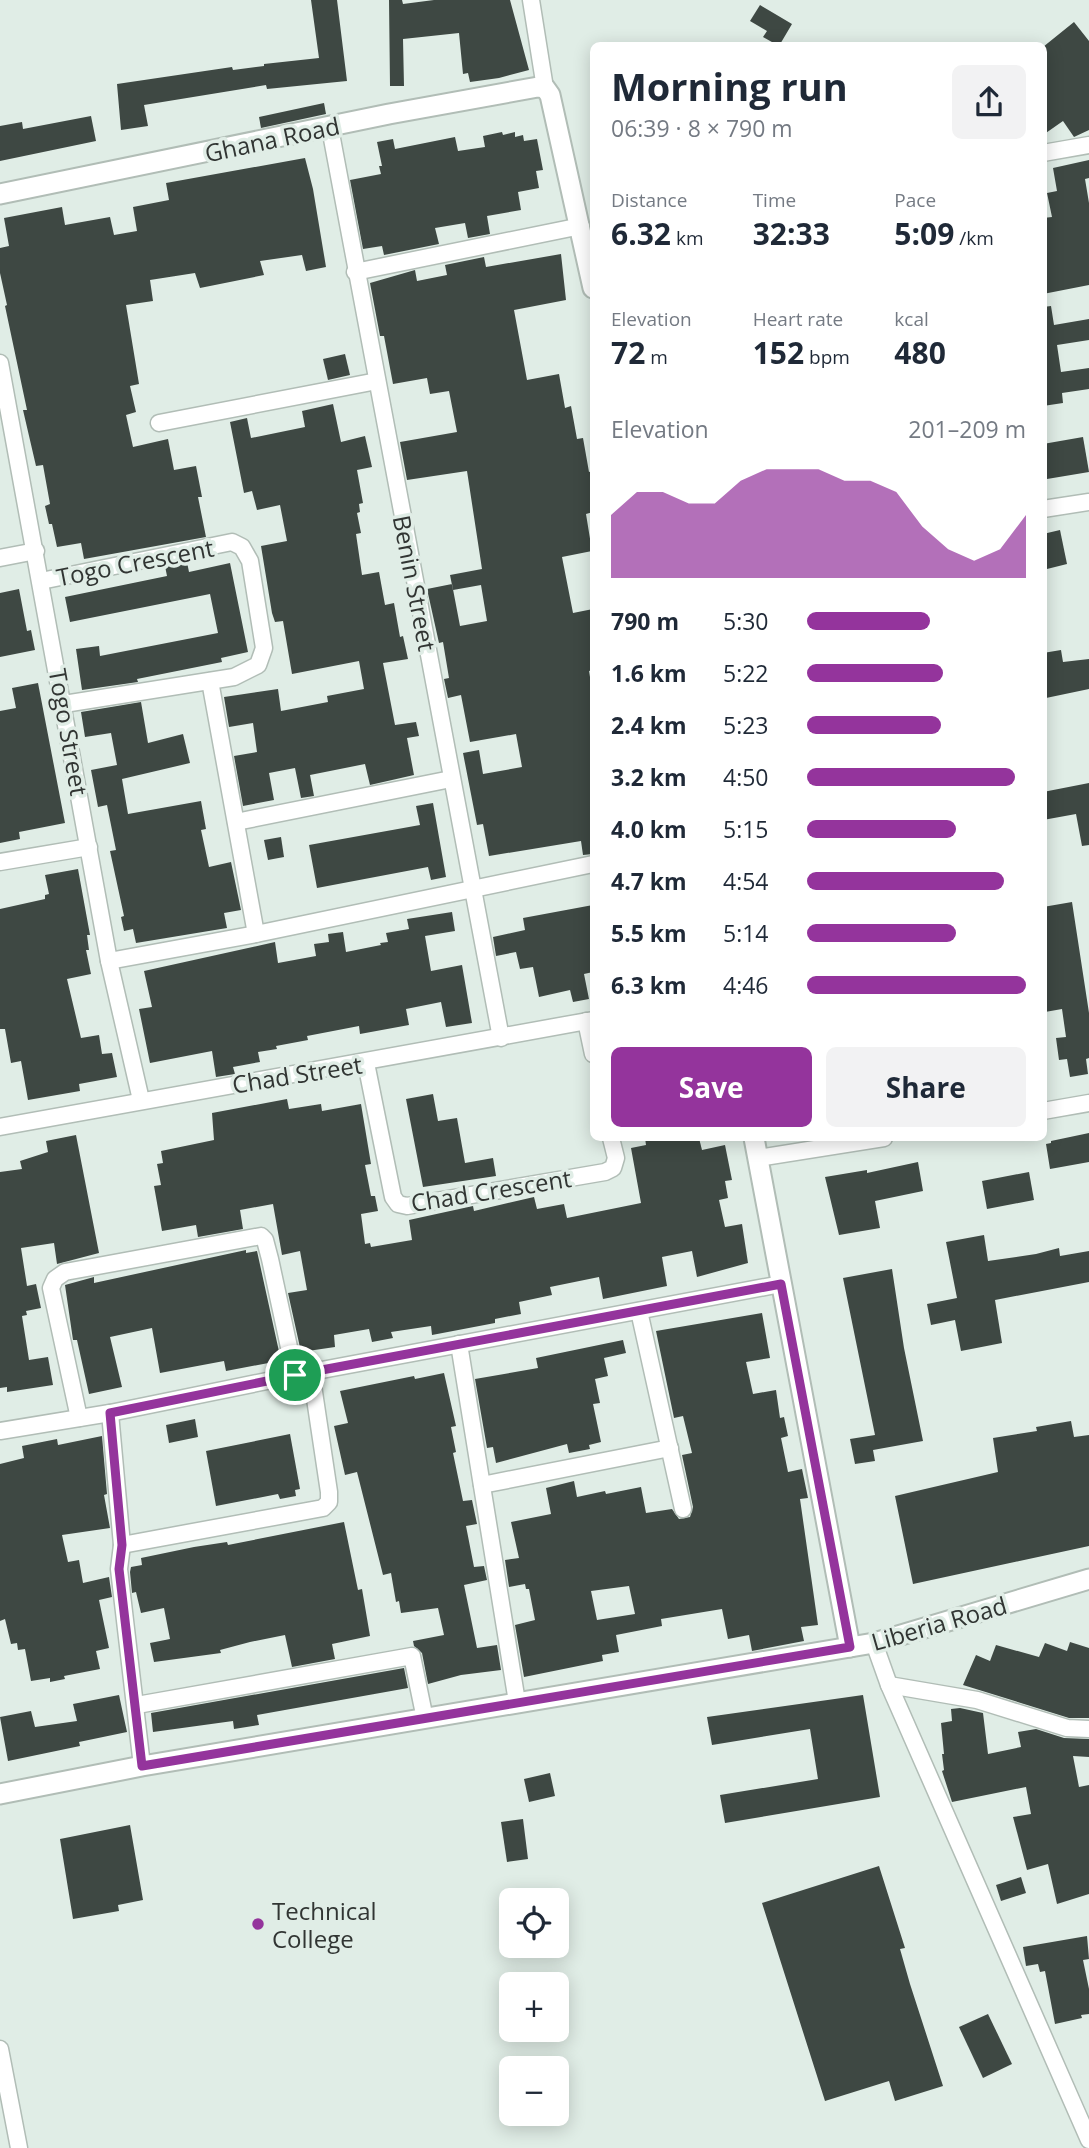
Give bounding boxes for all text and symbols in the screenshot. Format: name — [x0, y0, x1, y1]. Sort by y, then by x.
text: Morning run — [611, 60, 848, 112]
button: share — [952, 65, 1026, 139]
street label: Ghana Road — [202, 109, 342, 169]
text: 06:39 · 8 × 790 m — [611, 112, 793, 144]
text: Distance — [611, 187, 687, 213]
text: Time — [753, 187, 796, 213]
text: Pace — [894, 187, 936, 213]
text: 6.32 — [611, 213, 671, 254]
text: 32:33 — [753, 213, 830, 254]
text: 5:09 — [894, 213, 954, 254]
text: km — [671, 225, 704, 251]
text: /km — [954, 225, 994, 251]
text: Elevation — [611, 306, 692, 332]
text: Heart rate — [753, 306, 843, 332]
text: kcal — [894, 306, 929, 332]
text: 72 — [611, 332, 645, 373]
text: 152 — [753, 332, 804, 373]
text: 480 — [894, 332, 946, 373]
text: m — [645, 344, 668, 370]
text: bpm — [804, 344, 850, 370]
text: Elevation — [611, 413, 709, 445]
text: 201–209 m — [908, 413, 1026, 445]
street label: Benin Street — [386, 512, 444, 654]
street label: Togo Crescent — [54, 531, 216, 593]
text: 790 m — [611, 605, 679, 637]
text: 5:30 — [723, 605, 769, 637]
text: 1.6 km — [611, 657, 687, 689]
text: 5:22 — [723, 657, 769, 689]
street label: Togo Street — [42, 666, 96, 798]
text: 2.4 km — [611, 709, 687, 741]
text: 5:23 — [723, 709, 769, 741]
text: 3.2 km — [611, 761, 687, 793]
text: 4:50 — [723, 761, 769, 793]
text: 4.0 km — [611, 813, 687, 845]
text: 5:15 — [723, 813, 769, 845]
text: 4.7 km — [611, 865, 687, 897]
text: 4:54 — [723, 865, 769, 897]
text: 5.5 km — [611, 917, 687, 949]
text: 5:14 — [723, 917, 769, 949]
text: 6.3 km — [611, 969, 687, 1001]
text: 4:46 — [723, 969, 769, 1001]
street label: Chad Street — [230, 1047, 364, 1101]
button: Save — [611, 1047, 812, 1127]
button: Share — [826, 1047, 1026, 1127]
street label: Chad Crescent — [408, 1161, 574, 1219]
pin — [265, 1345, 325, 1405]
icon: arrive — [276, 1356, 314, 1394]
street label: Liberia Road — [867, 1588, 1011, 1658]
map controls — [499, 1888, 569, 2126]
button: locate — [499, 1888, 569, 1958]
place label: Technical College — [272, 1894, 377, 1955]
marker: Technical College — [250, 1916, 266, 1932]
button: + — [499, 1972, 569, 2042]
button: − — [499, 2056, 569, 2126]

